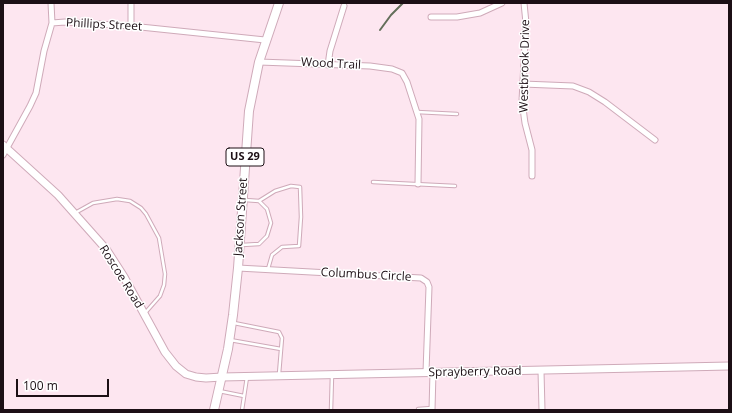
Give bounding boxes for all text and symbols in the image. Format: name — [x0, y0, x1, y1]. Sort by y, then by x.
street label: Phillips Street — [65, 16, 143, 34]
street label: Westbrook Drive — [517, 19, 533, 113]
street label: Wood Trail — [301, 55, 361, 73]
road number: US 29 — [226, 148, 264, 166]
street label: Jackson Street — [231, 177, 251, 257]
street label: Roscoe Road — [96, 243, 146, 311]
street label: Columbus Circle — [320, 265, 412, 285]
street label: Sprayberry Road — [428, 364, 522, 380]
scale bar — [18, 371, 111, 397]
text: 100 m — [23, 377, 58, 394]

